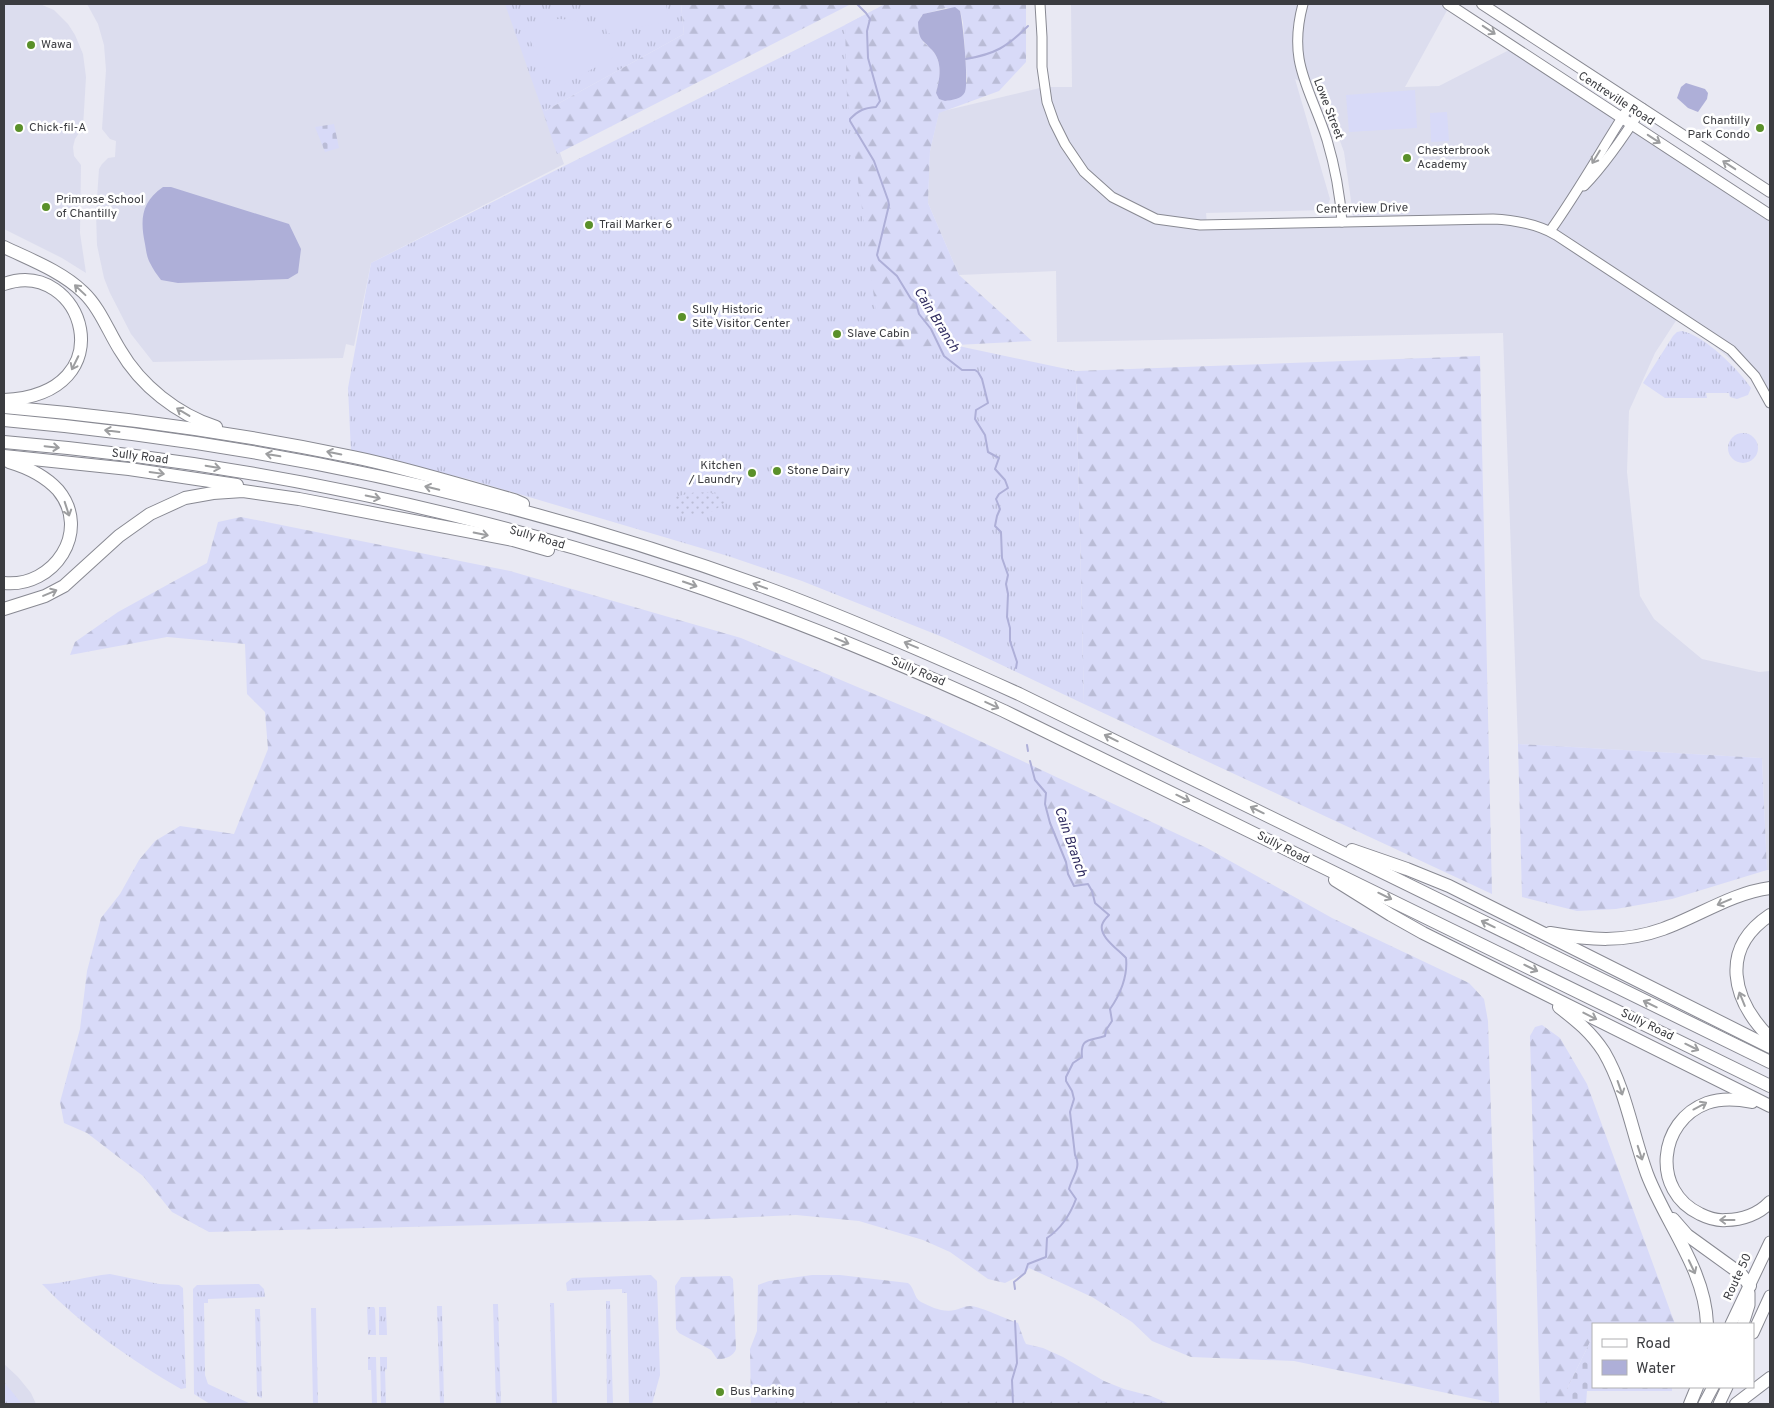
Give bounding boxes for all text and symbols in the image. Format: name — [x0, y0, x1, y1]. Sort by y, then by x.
one-way arrow — [1482, 25, 1496, 36]
place label: Wawa — [41, 37, 72, 53]
marker: Wawa — [25, 39, 37, 51]
street label: Centreville Road — [1575, 68, 1657, 130]
street label: Lowe Street — [1309, 76, 1347, 142]
place label: Chantilly Park Condo — [1688, 113, 1750, 143]
place label: Chick-fil-A — [29, 120, 86, 136]
marker: Chick-fil-A — [13, 122, 25, 134]
marker: Chantilly Park Condo — [1754, 122, 1766, 134]
one-way arrow — [1647, 134, 1661, 144]
place label: Chesterbrook Academy — [1417, 143, 1490, 173]
one-way arrow — [1591, 150, 1601, 164]
marker: Chesterbrook Academy — [1401, 152, 1413, 164]
one-way arrow — [1723, 160, 1737, 170]
place label: Primrose School of Chantilly — [56, 192, 144, 222]
street label: Centerview Drive — [1316, 200, 1408, 218]
marker: Primrose School of Chantilly — [40, 201, 52, 213]
place label: Trail Marker 6 — [599, 217, 672, 233]
marker: Trail Marker 6 — [583, 219, 595, 231]
one-way arrow — [73, 284, 86, 296]
water label: Cain Branch — [909, 284, 963, 356]
place label: Sully Historic Site Visitor Center — [692, 302, 791, 332]
marker: Sully Historic Site Visitor Center — [676, 311, 688, 323]
place label: Slave Cabin — [847, 326, 910, 342]
marker: Slave Cabin — [831, 328, 843, 340]
one-way arrow — [70, 355, 80, 370]
one-way arrow — [177, 406, 191, 416]
one-way arrow — [105, 426, 121, 436]
one-way arrow — [44, 442, 60, 451]
street label: Sully Road — [111, 446, 169, 468]
one-way arrow — [326, 448, 342, 457]
one-way arrow — [265, 450, 281, 460]
place label: Kitchen / Laundry — [688, 458, 742, 488]
one-way arrow — [205, 463, 221, 473]
place label: Stone Dairy — [787, 463, 850, 479]
marker: Stone Dairy — [771, 465, 783, 477]
marker: Kitchen / Laundry — [746, 467, 758, 479]
one-way arrow — [148, 468, 164, 478]
one-way arrow — [425, 483, 441, 492]
one-way arrow — [365, 493, 381, 502]
one-way arrow — [62, 501, 72, 517]
street label: Sully Road — [507, 522, 567, 554]
one-way arrow — [473, 530, 489, 539]
one-way arrow — [682, 580, 697, 589]
one-way arrow — [753, 581, 768, 590]
one-way arrow — [42, 588, 57, 598]
one-way arrow — [834, 636, 849, 646]
one-way arrow — [904, 640, 919, 650]
street label: Sully Road — [889, 653, 947, 691]
one-way arrow — [984, 701, 999, 710]
one-way arrow — [1104, 733, 1119, 742]
one-way arrow — [1175, 794, 1190, 803]
water label: Cain Branch — [1050, 805, 1090, 880]
one-way arrow — [1250, 805, 1265, 814]
street label: Sully Road — [1254, 828, 1312, 868]
one-way arrow — [1377, 892, 1392, 901]
one-way arrow — [1717, 898, 1732, 908]
one-way arrow — [1481, 919, 1496, 929]
one-way arrow — [1523, 963, 1538, 973]
one-way arrow — [1737, 992, 1746, 1007]
one-way arrow — [1642, 999, 1657, 1009]
street label: Sully Road — [1618, 1005, 1676, 1045]
one-way arrow — [1582, 1011, 1597, 1021]
one-way arrow — [1684, 1043, 1699, 1053]
one-way arrow — [1616, 1080, 1626, 1096]
one-way arrow — [1692, 1101, 1707, 1111]
one-way arrow — [1636, 1145, 1645, 1160]
one-way arrow — [1719, 1215, 1736, 1225]
street label: Route 50 — [1720, 1251, 1756, 1303]
one-way arrow — [1688, 1259, 1698, 1274]
legend — [1592, 1323, 1754, 1388]
text: Road — [1636, 1335, 1671, 1354]
text: Water — [1636, 1360, 1676, 1379]
place label: Bus Parking — [730, 1384, 795, 1400]
marker: Bus Parking — [714, 1386, 726, 1398]

